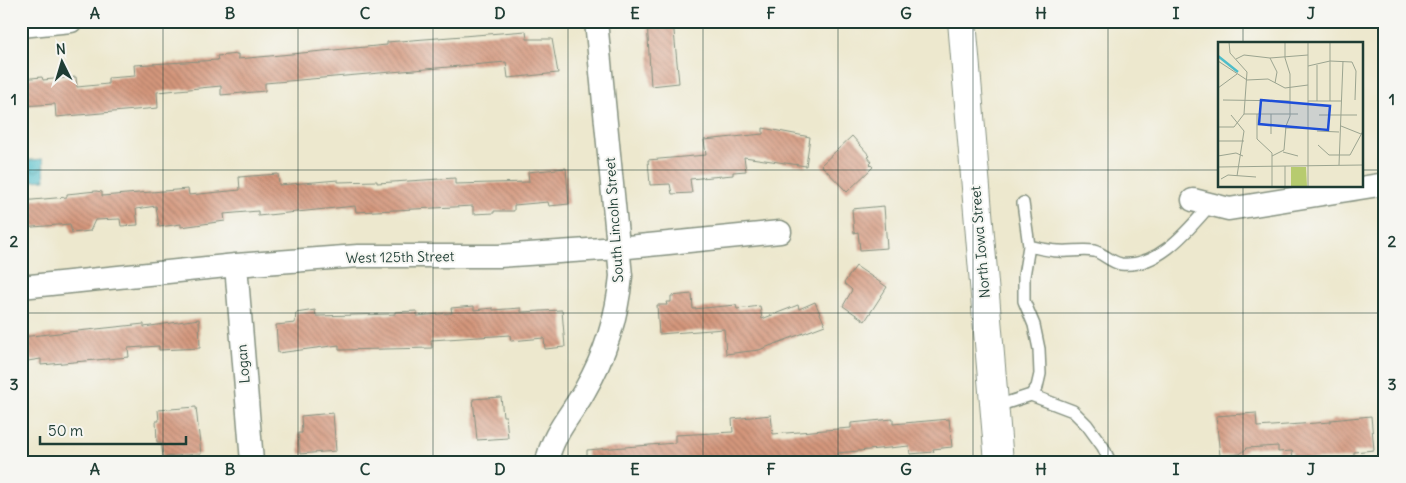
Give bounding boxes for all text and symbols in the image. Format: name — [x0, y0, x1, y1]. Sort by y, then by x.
text: A — [90, 3, 100, 23]
text: B — [225, 3, 236, 23]
text: C — [360, 3, 371, 23]
text: D — [494, 3, 506, 23]
text: E — [630, 3, 640, 23]
text: F — [766, 3, 776, 23]
text: G — [900, 3, 912, 23]
text: H — [1035, 3, 1047, 23]
text: I — [1173, 3, 1180, 23]
text: J — [1307, 3, 1316, 23]
north arrow — [38, 38, 88, 88]
text: N — [55, 40, 66, 58]
inset map — [1218, 42, 1364, 188]
text: 1 — [11, 89, 17, 109]
text: 1 — [1389, 89, 1395, 109]
street label: South Lincoln Street — [601, 156, 627, 283]
street label: North Iowa Street — [966, 185, 994, 299]
text: 2 — [10, 231, 19, 251]
text: 2 — [1388, 231, 1397, 251]
street label: West 125th Street — [345, 247, 455, 267]
street label: Logan — [232, 344, 254, 384]
text: 3 — [9, 374, 19, 394]
text: 3 — [1387, 374, 1397, 394]
scale bar — [40, 413, 186, 445]
text: 50 m — [48, 421, 83, 440]
text: A — [90, 459, 100, 479]
text: B — [225, 459, 236, 479]
text: C — [360, 459, 371, 479]
text: D — [494, 459, 506, 479]
text: E — [630, 459, 640, 479]
text: F — [766, 459, 776, 479]
text: G — [900, 459, 912, 479]
text: H — [1035, 459, 1047, 479]
text: I — [1173, 459, 1180, 479]
text: J — [1307, 459, 1316, 479]

